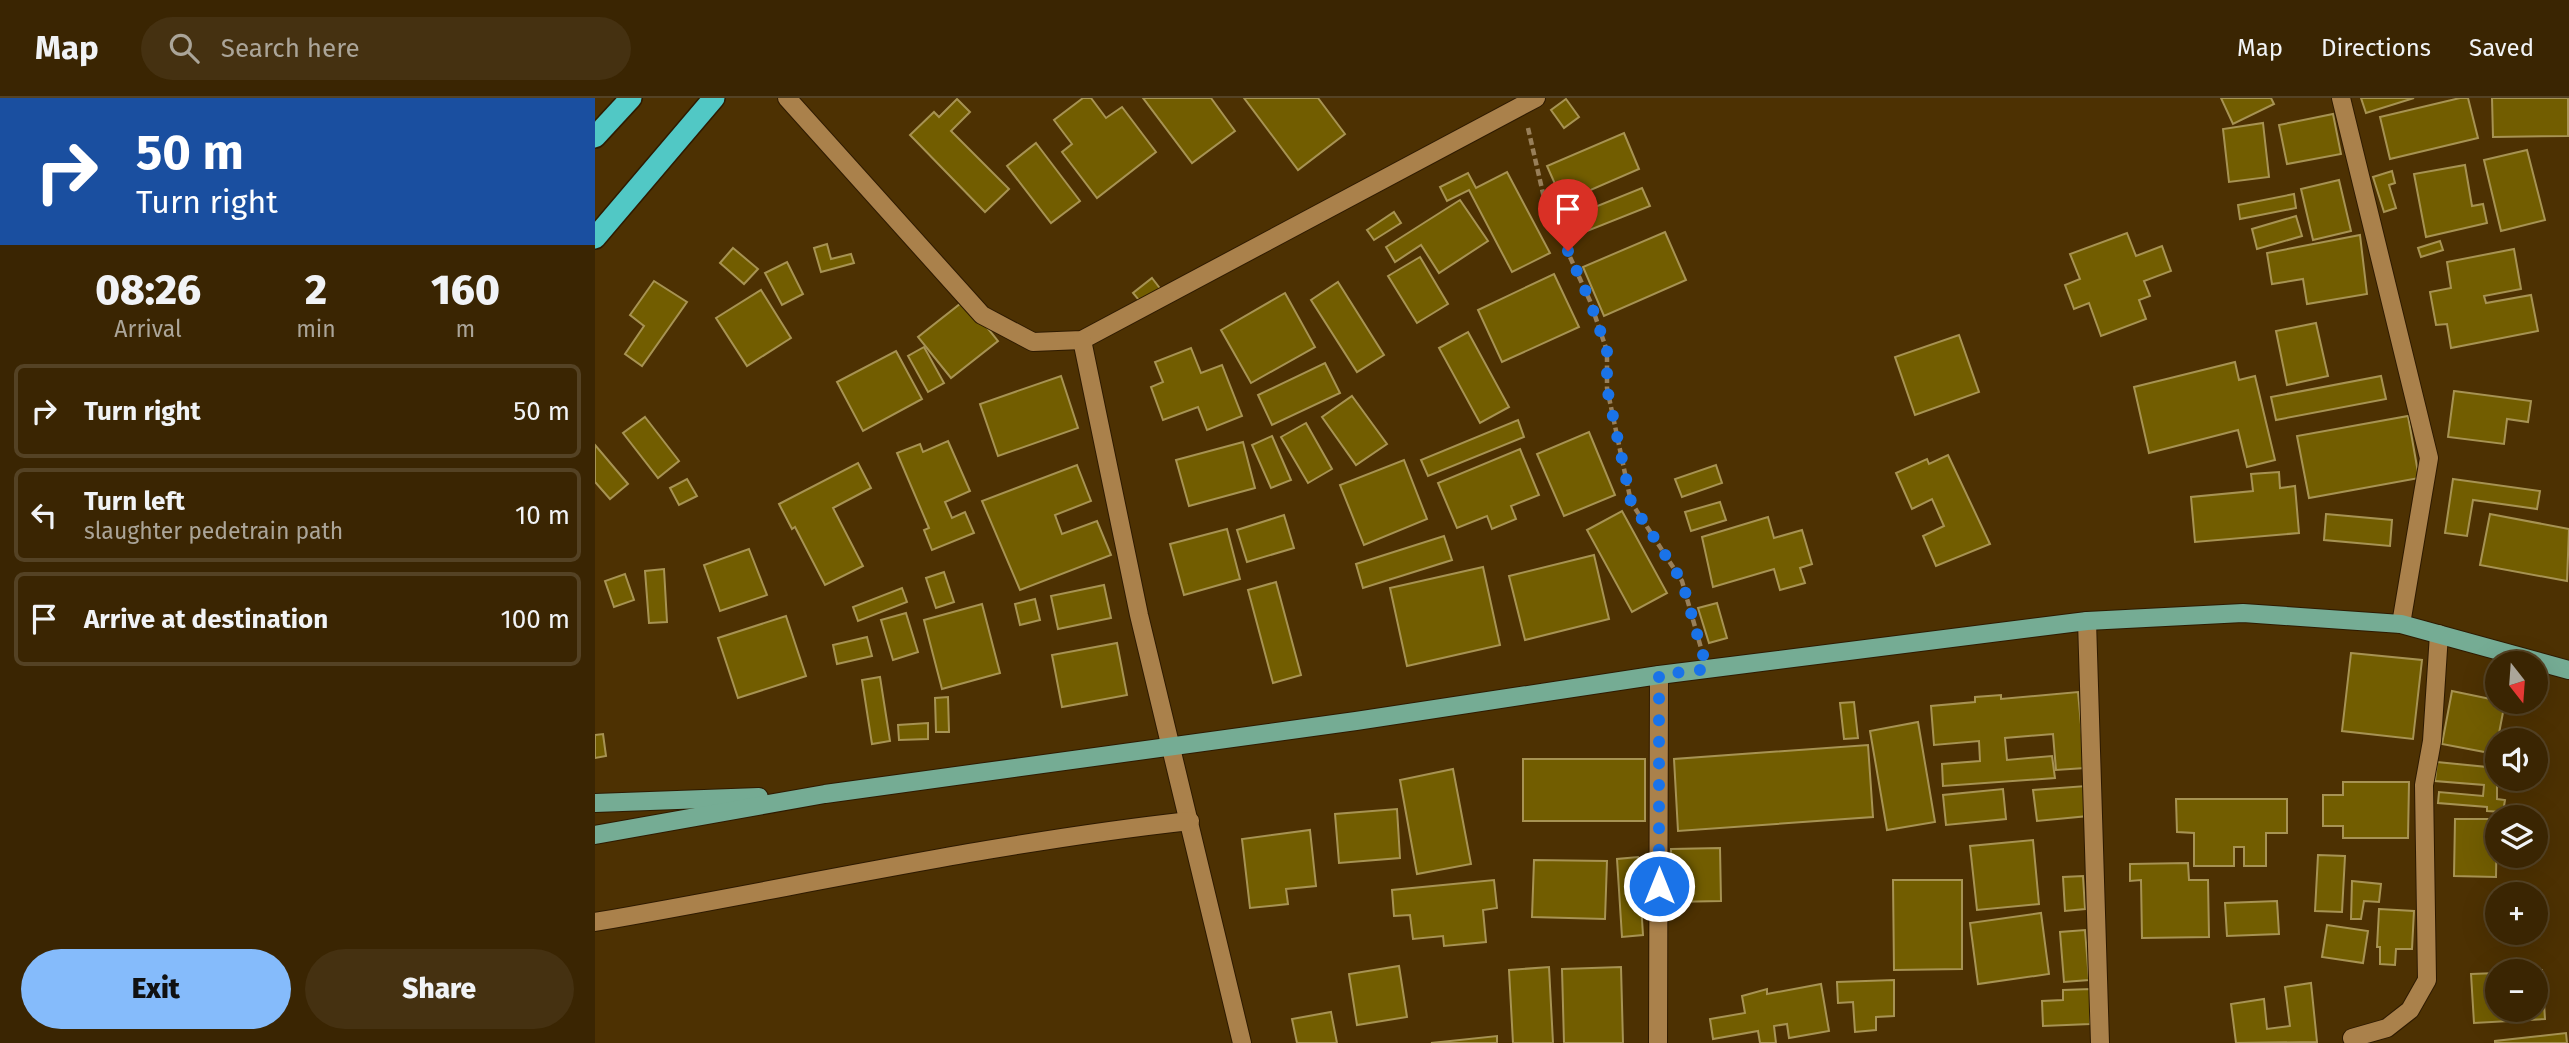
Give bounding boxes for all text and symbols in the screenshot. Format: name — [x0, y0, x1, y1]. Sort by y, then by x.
search box — [141, 17, 631, 80]
text: Map — [35, 28, 99, 68]
icon: search — [165, 29, 203, 67]
text: Search here — [221, 33, 360, 64]
text: Map — [2237, 34, 2283, 62]
text: Directions — [2321, 34, 2431, 62]
text: Saved — [2469, 34, 2534, 62]
text: 50 m — [136, 123, 244, 182]
icon: right — [21, 126, 112, 217]
pin — [1538, 179, 1598, 251]
text: Turn right — [136, 183, 278, 221]
icon: arrive — [1549, 190, 1587, 228]
text: 08:26 — [95, 265, 201, 315]
text: 2 — [305, 265, 327, 315]
text: 160 — [431, 265, 500, 315]
text: Arrival — [114, 315, 182, 343]
text: min — [296, 315, 336, 343]
text: m — [456, 315, 475, 343]
icon: right — [25, 392, 63, 430]
text: Turn right — [84, 396, 201, 427]
text: 50 m — [513, 396, 570, 427]
text: Turn left — [84, 486, 185, 517]
icon: left — [25, 496, 63, 534]
text: 10 m — [515, 500, 570, 531]
text: slaughter pedetrain path — [84, 517, 343, 545]
icon: arrive — [25, 600, 63, 638]
text: Arrive at destination — [84, 604, 328, 635]
text: 100 m — [501, 604, 570, 635]
north arrow — [2485, 651, 2548, 714]
map controls — [2485, 651, 2548, 1022]
button: sound — [2485, 728, 2548, 791]
button: layers — [2485, 805, 2548, 868]
position arrow — [1622, 849, 1696, 923]
button: + — [2485, 882, 2548, 945]
button: Exit — [21, 949, 291, 1029]
button: Share — [305, 949, 574, 1029]
button: − — [2485, 959, 2548, 1022]

